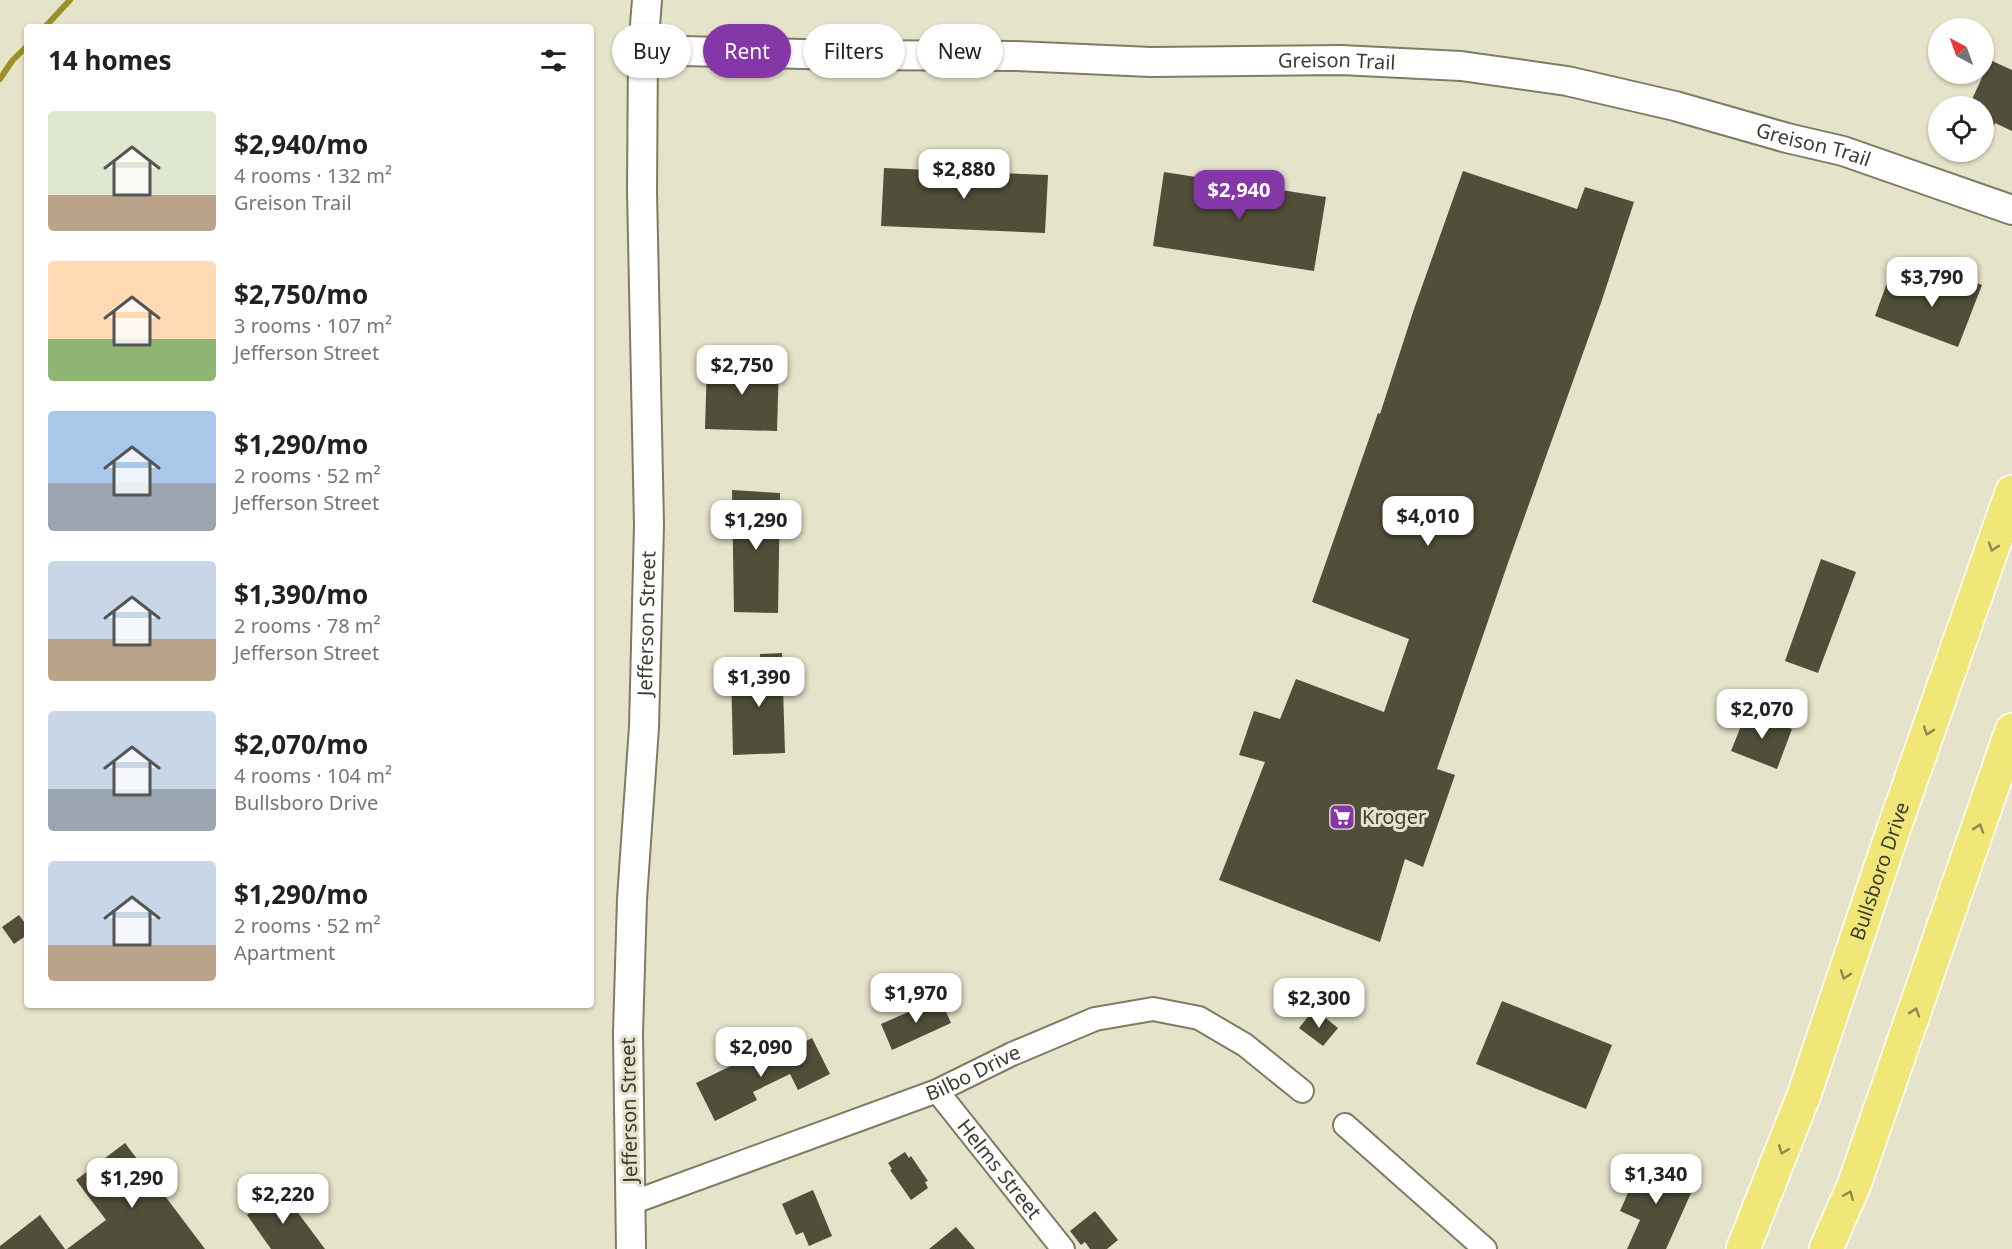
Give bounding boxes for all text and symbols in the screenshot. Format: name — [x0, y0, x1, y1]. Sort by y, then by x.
north arrow — [1928, 18, 1994, 84]
map controls — [1928, 18, 1994, 162]
chip: Buy — [612, 24, 691, 78]
chip: Rent — [703, 24, 791, 78]
chip: Filters — [803, 24, 905, 78]
chip: New — [917, 24, 1003, 78]
text: 14 homes — [48, 42, 172, 78]
icon: filters — [537, 44, 570, 77]
street label: Greison Trail — [1278, 46, 1396, 76]
button: locate — [1928, 96, 1994, 162]
street label: Greison Trail — [1753, 116, 1875, 173]
text: $2,940/mo — [234, 126, 368, 162]
icon: home — [96, 135, 168, 207]
pin: $2,880 — [915, 149, 1013, 200]
text: $2,880 — [933, 155, 995, 182]
text: 4 rooms · 132 m² — [234, 162, 392, 189]
pin: $2,940 — [1190, 170, 1288, 221]
text: $2,940 — [1208, 176, 1270, 203]
text: Greison Trail — [234, 189, 352, 216]
pin: $3,790 — [1883, 257, 1981, 308]
text: $3,790 — [1901, 263, 1963, 290]
text: $2,750/mo — [234, 276, 368, 312]
icon: home — [96, 285, 168, 357]
text: 3 rooms · 107 m² — [234, 312, 392, 339]
text: Jefferson Street — [234, 339, 379, 366]
pin: $2,750 — [693, 345, 791, 396]
text: $2,750 — [711, 351, 773, 378]
text: $1,290/mo — [234, 426, 368, 462]
icon: home — [96, 435, 168, 507]
text: 2 rooms · 52 m² — [234, 462, 381, 489]
text: Jefferson Street — [234, 489, 379, 516]
pin: $4,010 — [1379, 496, 1477, 547]
pin: $1,290 — [707, 500, 805, 551]
text: $4,010 — [1397, 502, 1459, 529]
text: $1,290 — [725, 506, 787, 533]
one-way arrow — [1987, 541, 2000, 552]
street label: Jefferson Street — [631, 551, 661, 698]
text: $1,390/mo — [234, 576, 368, 612]
icon: home — [96, 585, 168, 657]
text: 2 rooms · 78 m² — [234, 612, 381, 639]
text: Jefferson Street — [234, 639, 379, 666]
pin: $1,390 — [710, 657, 808, 708]
text: $1,390 — [728, 663, 790, 690]
pin: $2,070 — [1713, 689, 1811, 740]
text: $2,070 — [1731, 695, 1793, 722]
one-way arrow — [1923, 725, 1936, 736]
text: $2,070/mo — [234, 726, 368, 762]
icon: home — [96, 735, 168, 807]
text: 4 rooms · 104 m² — [234, 762, 392, 789]
text: Bullsboro Drive — [234, 789, 378, 816]
street label: Bullsboro Drive — [1843, 798, 1915, 944]
supermarket icon: Kroger — [1327, 802, 1357, 832]
place label: Kroger — [1362, 803, 1426, 830]
one-way arrow — [1971, 823, 1984, 833]
text: $1,290/mo — [234, 876, 368, 912]
icon: home — [96, 885, 168, 957]
text: 2 rooms · 52 m² — [234, 912, 381, 939]
text: Apartment — [234, 939, 335, 966]
one-way arrow — [1839, 969, 1852, 980]
pin: $1,970 — [867, 973, 965, 1024]
pin: $2,300 — [1270, 978, 1368, 1029]
text: $1,970 — [885, 979, 947, 1006]
text: $2,300 — [1288, 984, 1350, 1011]
one-way arrow — [1907, 1007, 1920, 1018]
pin: $2,090 — [712, 1027, 810, 1078]
text: $2,090 — [730, 1033, 792, 1060]
street label: Jefferson Street — [614, 1037, 643, 1185]
street label: Bilbo Drive — [922, 1038, 1024, 1107]
street label: Helms Street — [952, 1113, 1048, 1224]
one-way arrow — [1778, 1144, 1790, 1155]
pin: $1,340 — [1607, 1154, 1705, 1205]
pin: $1,290 — [83, 1158, 181, 1209]
text: $1,340 — [1625, 1160, 1687, 1187]
text: $1,290 — [101, 1164, 163, 1191]
pin: $2,220 — [234, 1174, 332, 1225]
text: $2,220 — [252, 1180, 314, 1207]
one-way arrow — [1842, 1191, 1854, 1202]

